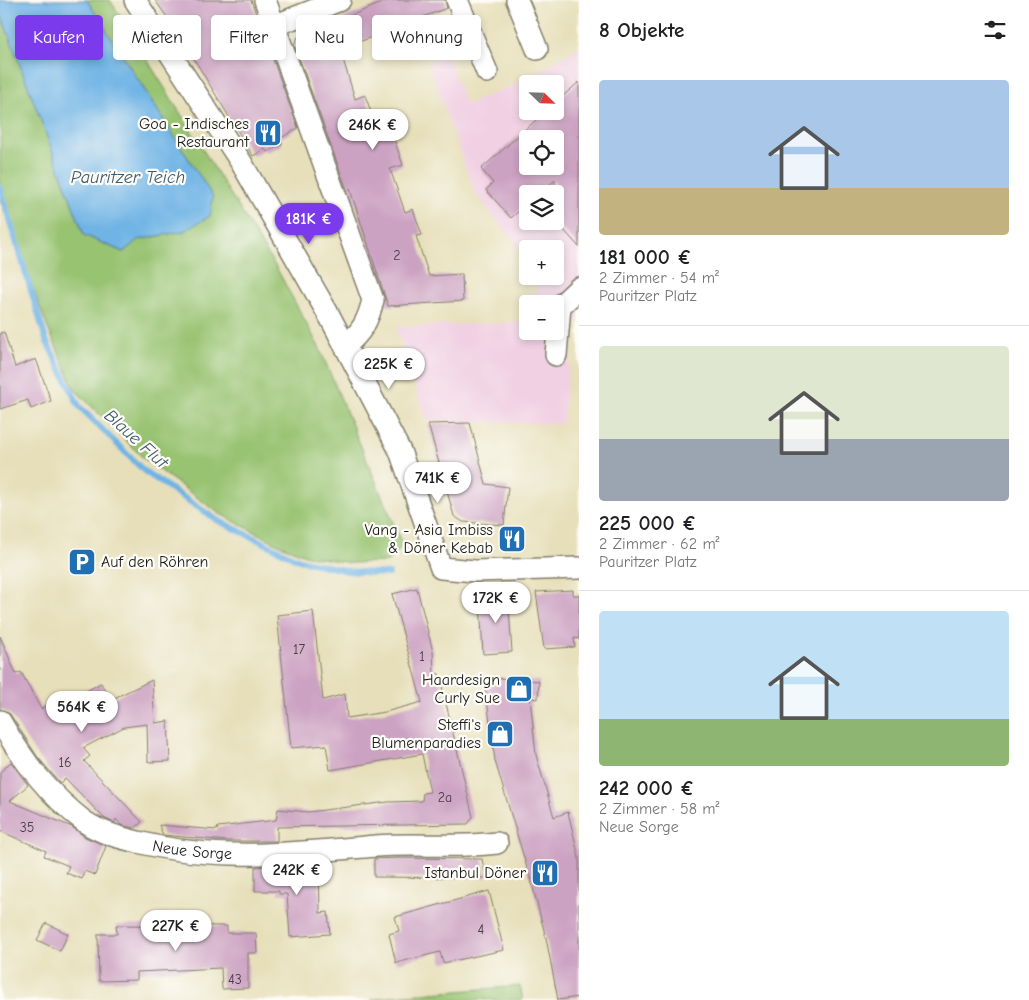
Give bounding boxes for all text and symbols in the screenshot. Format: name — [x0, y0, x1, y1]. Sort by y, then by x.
chip: Kaufen — [15, 15, 103, 60]
chip: Mieten — [113, 15, 201, 60]
chip: Filter — [211, 15, 286, 60]
chip: Neu — [296, 15, 362, 60]
chip: Wohnung — [372, 15, 481, 60]
icon: filters — [981, 16, 1009, 44]
text: 8 Objekte — [599, 18, 684, 42]
north arrow — [519, 75, 564, 120]
map controls — [519, 75, 564, 340]
pin: 246K € — [332, 108, 414, 151]
icon: home — [759, 113, 849, 203]
place label: Goa - Indisches Restaurant — [139, 115, 249, 151]
text: 246K € — [348, 116, 398, 134]
restaurant icon: Goa - Indisches Restaurant — [253, 118, 283, 148]
button: locate — [519, 130, 564, 175]
water label: Pauritzer Teich — [71, 167, 185, 188]
button: layers — [519, 185, 564, 230]
pin: 181K € — [268, 202, 350, 245]
text: 181K € — [286, 210, 332, 228]
button: + — [519, 240, 564, 285]
text: 181 000 € — [599, 245, 692, 269]
house number: 2 — [393, 247, 401, 264]
text: 2 Zimmer · 54 m² — [599, 269, 719, 287]
text: Pauritzer Platz — [599, 287, 697, 305]
button: − — [519, 295, 564, 340]
pin: 225K € — [348, 348, 430, 390]
text: 225K € — [364, 355, 414, 373]
icon: home — [759, 378, 849, 468]
water label: Blaue Flut — [100, 405, 173, 474]
pin: 741K € — [397, 462, 479, 504]
text: 741K € — [415, 469, 461, 487]
text: 225 000 € — [599, 511, 697, 535]
place label: Vang - Asia Imbiss & Döner Kebab — [364, 521, 493, 557]
restaurant icon: Vang - Asia Imbiss & Döner Kebab — [497, 524, 527, 554]
text: 2 Zimmer · 62 m² — [599, 535, 720, 553]
parking icon: Auf den Röhren — [67, 547, 97, 577]
place label: Auf den Röhren — [101, 553, 208, 571]
text: Pauritzer Platz — [599, 553, 697, 571]
pin: 172K € — [455, 582, 537, 624]
text: 172K € — [472, 589, 520, 607]
house number: 17 — [293, 641, 305, 658]
icon: home — [759, 643, 849, 733]
house number: 1 — [419, 648, 425, 665]
place label: Haardesign Curly Sue — [422, 671, 500, 707]
shop icon: Haardesign Curly Sue — [504, 674, 534, 704]
pin: 564K € — [41, 690, 123, 733]
text: 564K € — [57, 698, 107, 716]
place label: Steffi's Blumenparadies — [371, 716, 481, 752]
shop icon: Steffi's Blumenparadies — [485, 719, 515, 749]
house number: 16 — [58, 754, 72, 771]
text: 242 000 € — [599, 776, 695, 800]
house number: 2a — [438, 789, 452, 806]
text: 2 Zimmer · 58 m² — [599, 800, 719, 818]
text: Neue Sorge — [599, 818, 679, 836]
house number: 35 — [20, 819, 34, 836]
street label: Neue Sorge — [151, 837, 232, 863]
pin: 242K € — [256, 854, 338, 896]
restaurant icon: Istanbul Döner — [530, 858, 560, 888]
text: 242K € — [273, 861, 321, 879]
place label: Istanbul Döner — [425, 864, 527, 882]
pin: 227K € — [135, 910, 217, 952]
text: 227K € — [152, 917, 200, 935]
house number: 4 — [478, 921, 485, 938]
house number: 43 — [228, 971, 242, 988]

